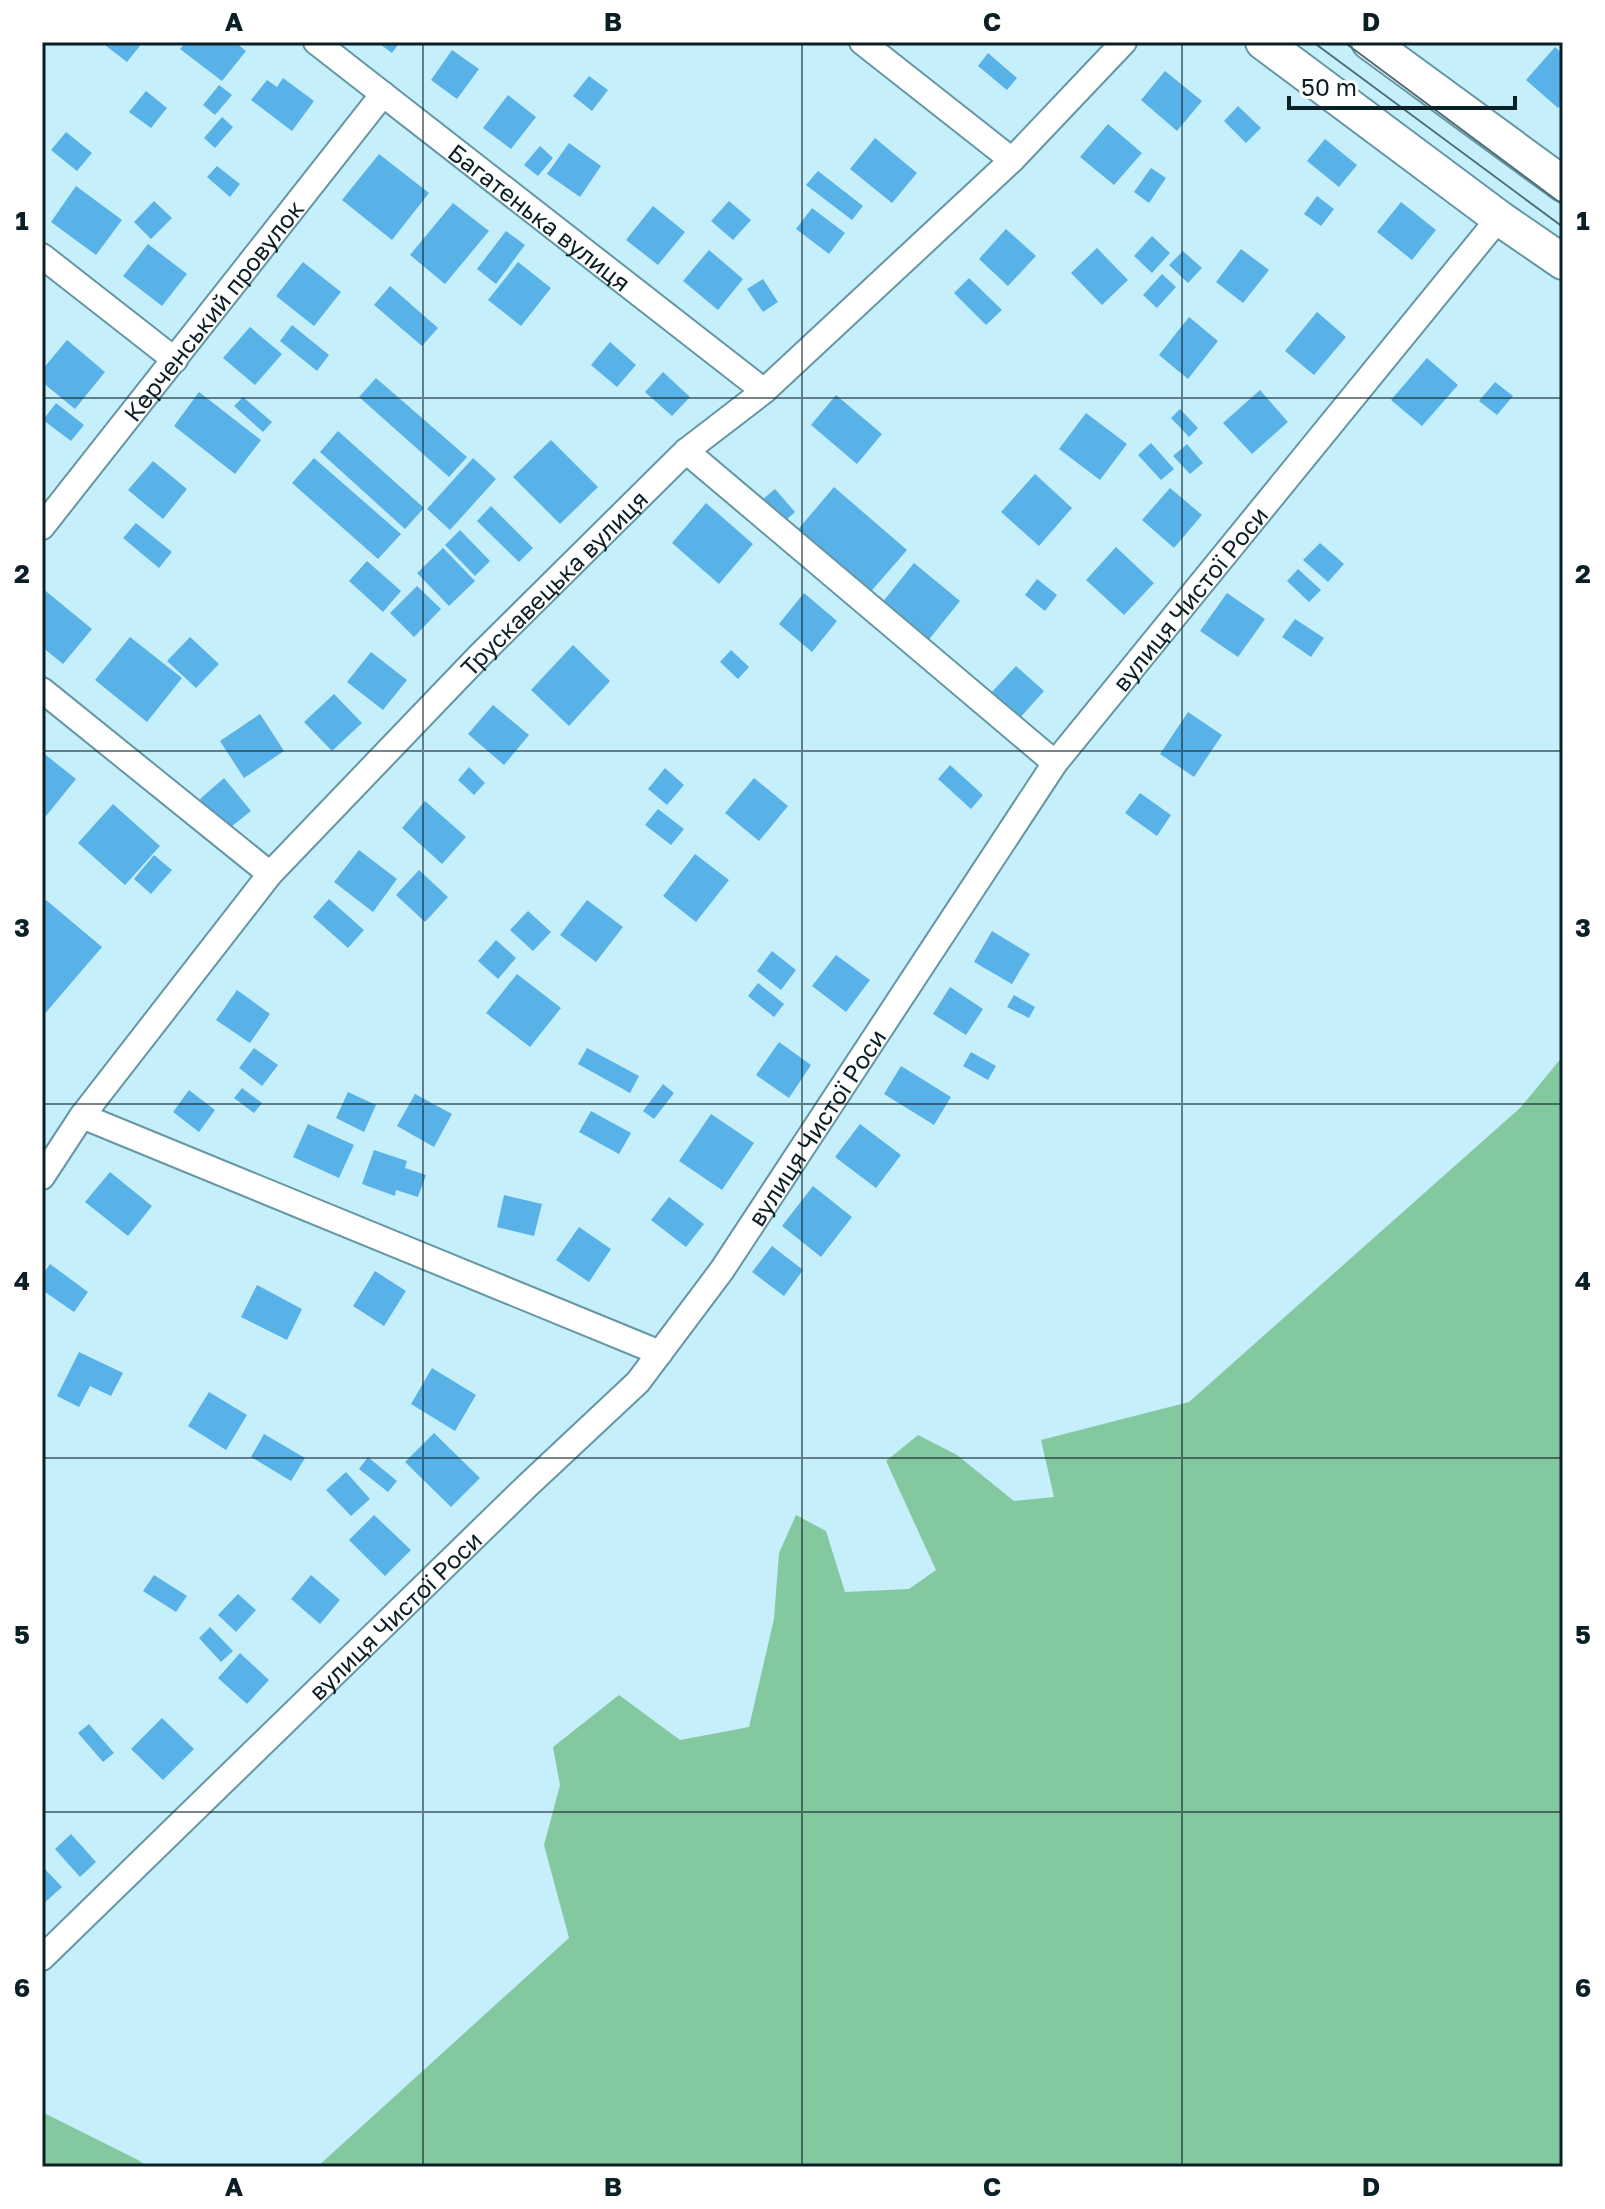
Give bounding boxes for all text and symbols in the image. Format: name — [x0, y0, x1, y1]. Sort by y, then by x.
text: A — [225, 6, 244, 37]
text: B — [604, 6, 622, 37]
text: C — [983, 6, 1001, 37]
text: D — [1362, 6, 1380, 37]
scale bar — [1289, 60, 1515, 110]
text: 50 m — [1301, 72, 1357, 101]
street label: Багатенька вулиця — [443, 137, 637, 296]
street label: Керченський провулок — [117, 194, 309, 427]
text: 1 — [15, 205, 29, 236]
text: 1 — [1576, 205, 1590, 236]
street label: Трускавецька вулиця — [454, 483, 653, 681]
street label: вулиця Чистої Роси — [1106, 500, 1273, 696]
text: 2 — [14, 558, 30, 589]
text: 2 — [1575, 558, 1591, 589]
text: 3 — [14, 912, 30, 943]
text: 3 — [1575, 912, 1591, 943]
street label: вулиця Чистої Роси — [741, 1023, 891, 1231]
text: 4 — [14, 1265, 30, 1296]
text: 4 — [1575, 1265, 1591, 1296]
street label: вулиця Чистої Роси — [302, 1524, 487, 1705]
text: 5 — [14, 1619, 30, 1650]
text: 5 — [1575, 1619, 1591, 1650]
text: 6 — [14, 1972, 30, 2003]
text: 6 — [1575, 1972, 1591, 2003]
text: A — [225, 2171, 244, 2202]
text: B — [604, 2171, 622, 2202]
text: C — [983, 2171, 1001, 2202]
text: D — [1362, 2171, 1380, 2202]

